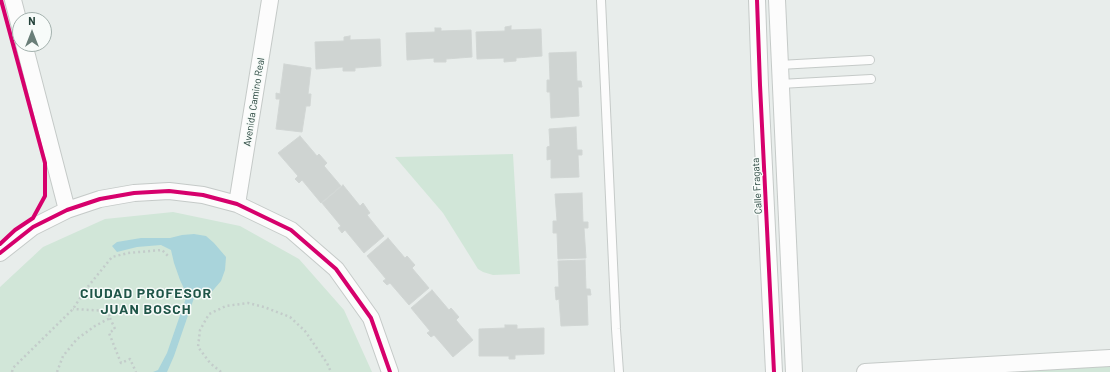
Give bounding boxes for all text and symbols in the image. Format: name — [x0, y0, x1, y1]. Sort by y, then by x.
north arrow — [12, 12, 52, 52]
text: N — [28, 14, 36, 27]
street label: Avenida Camino Real — [241, 57, 267, 147]
street label: Calle Fragata — [750, 157, 764, 215]
district label: CIUDAD PROFESOR JUAN BOSCH — [80, 285, 212, 318]

